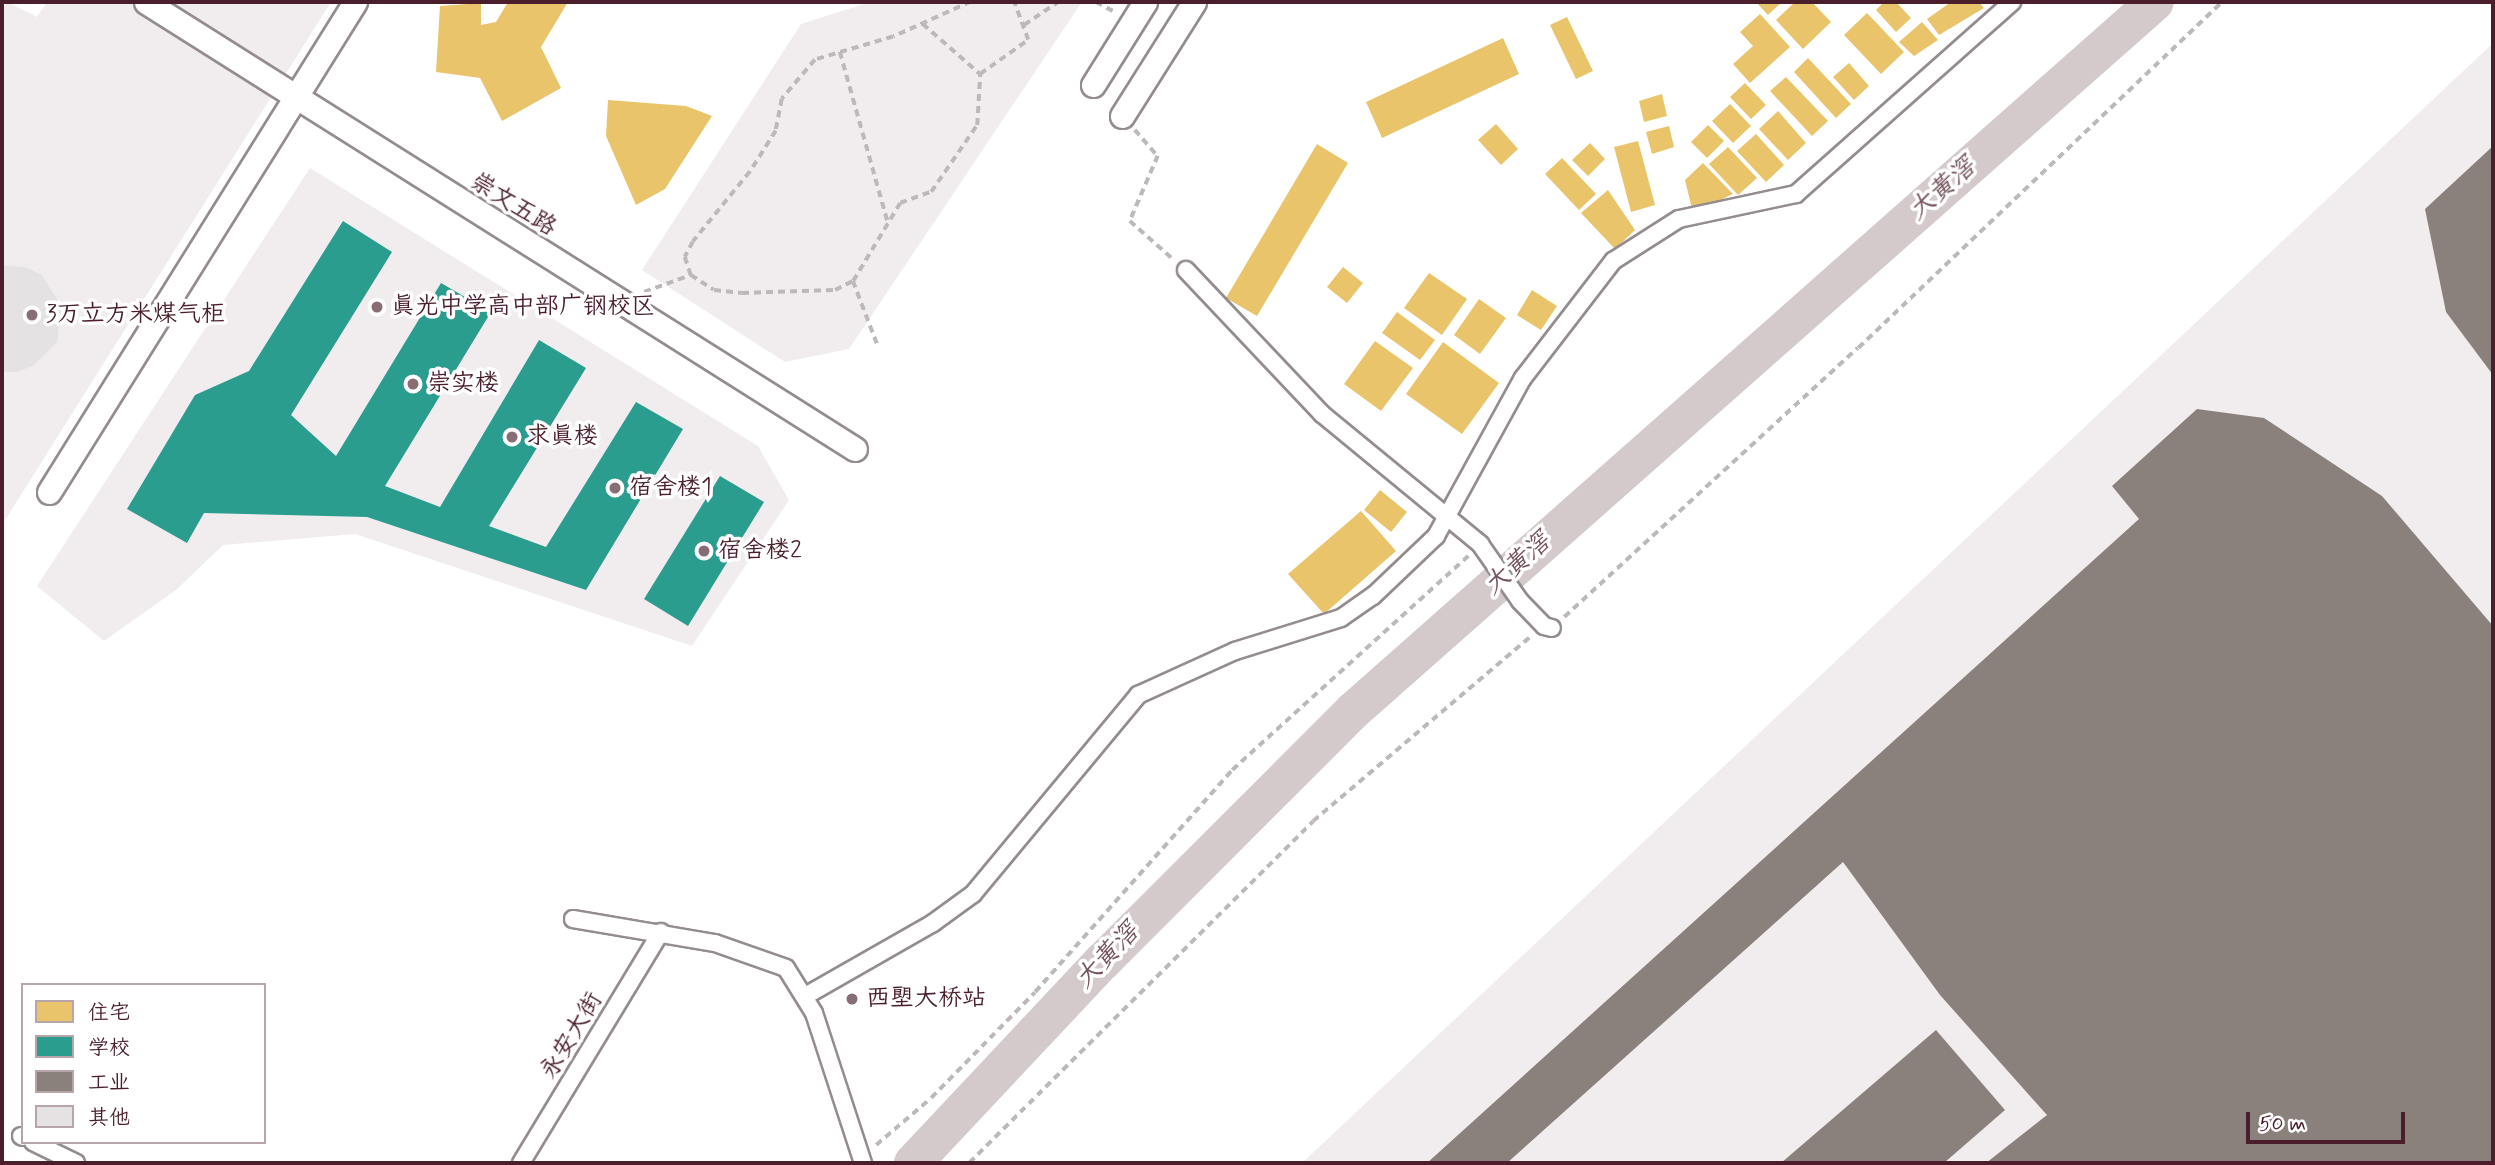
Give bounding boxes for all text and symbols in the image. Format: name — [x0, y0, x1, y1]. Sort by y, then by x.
water label: 大黄滘 — [1903, 153, 1983, 227]
street label: 崇文五路 — [465, 167, 561, 243]
place label: 真光中学高中部广钢校区 — [391, 293, 655, 321]
marker: 真光中学高中部广钢校区 — [369, 299, 385, 315]
place label: 3万立方米煤气柜 — [46, 301, 225, 329]
marker: 3万立方米煤气柜 — [24, 307, 40, 323]
place label: 崇实楼 — [427, 370, 499, 398]
marker: 崇实楼 — [405, 376, 421, 392]
place label: 求真楼 — [526, 423, 598, 451]
marker: 求真楼 — [504, 429, 520, 445]
place label: 宿舍楼1 — [629, 474, 712, 502]
marker: 宿舍楼1 — [607, 480, 623, 496]
water label: 大黄滘 — [1478, 528, 1558, 602]
place label: 宿舍楼2 — [718, 537, 802, 565]
marker: 宿舍楼2 — [696, 543, 712, 559]
water label: 大黄滘 — [1070, 918, 1146, 996]
legend — [21, 983, 266, 1144]
place label: 西塱大桥站 — [866, 985, 986, 1013]
street label: 永安大街 — [535, 987, 609, 1085]
marker: 西塱大桥站 — [844, 991, 860, 1007]
text: 住宅 — [88, 999, 130, 1027]
text: 学校 — [88, 1034, 130, 1062]
text: 工业 — [88, 1069, 130, 1097]
scale bar — [2250, 1098, 2409, 1142]
text: 其他 — [88, 1104, 130, 1132]
text: 50 m — [2259, 1110, 2306, 1138]

